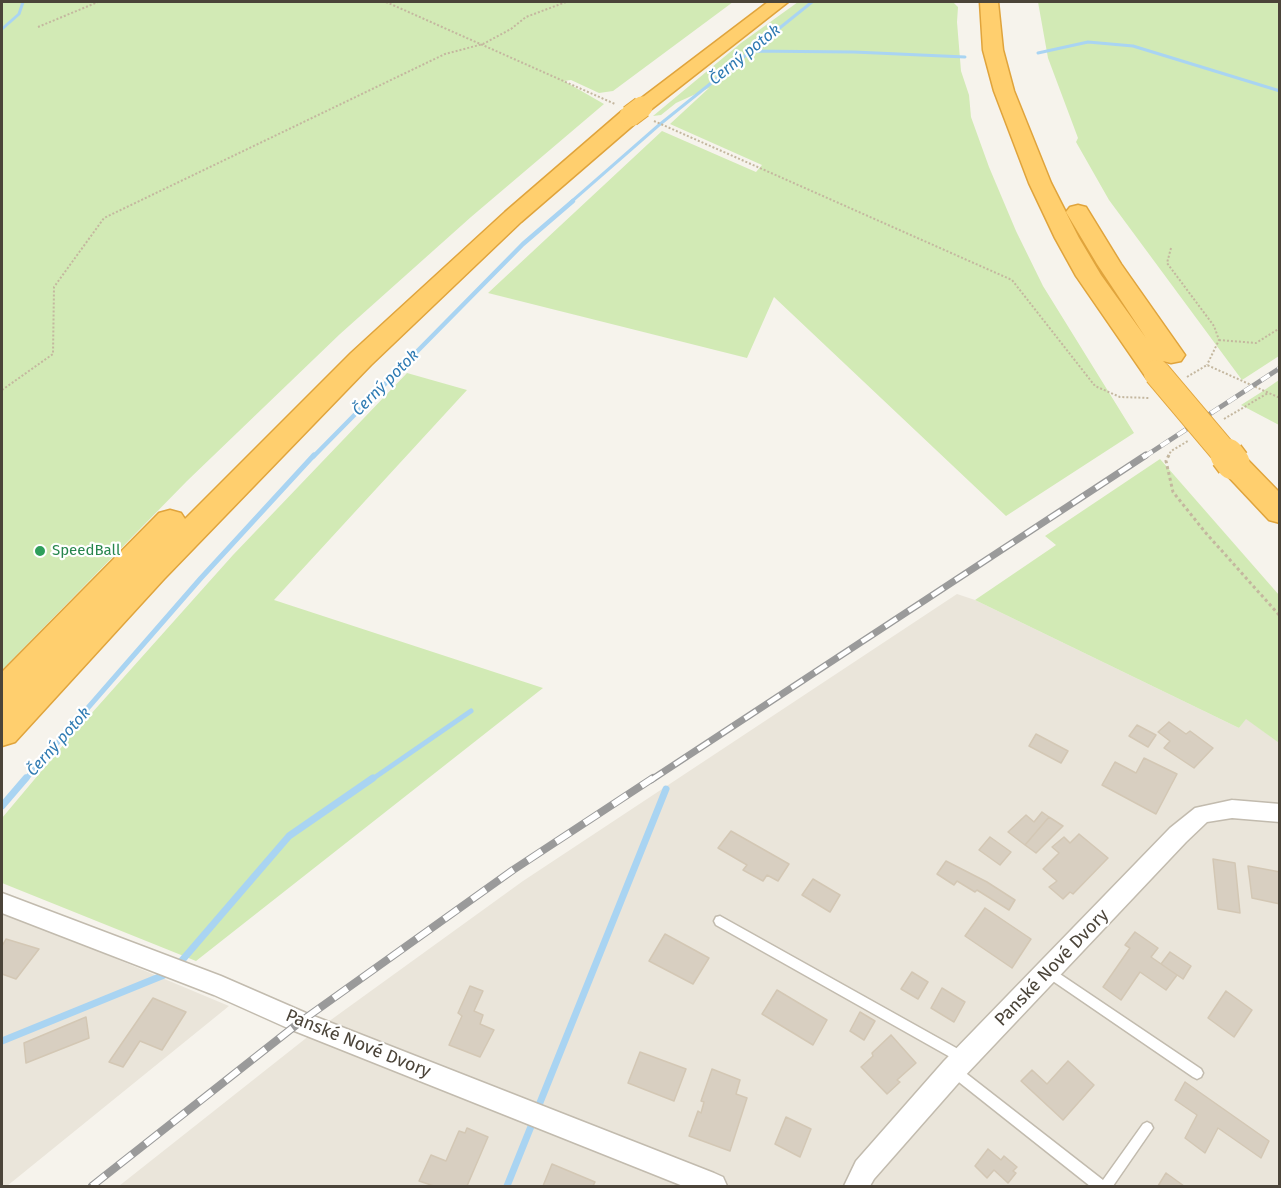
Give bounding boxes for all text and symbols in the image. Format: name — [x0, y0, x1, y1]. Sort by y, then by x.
water label: Černý potok — [706, 21, 784, 89]
water label: Černý potok — [349, 346, 423, 420]
place label: SpeedBall — [52, 542, 120, 560]
marker: SpeedBall — [33, 544, 47, 558]
water label: Černý potok — [23, 704, 95, 780]
street label: Panské Nové Dvory — [991, 905, 1113, 1031]
street label: Panské Nové Dvory — [282, 1005, 434, 1083]

